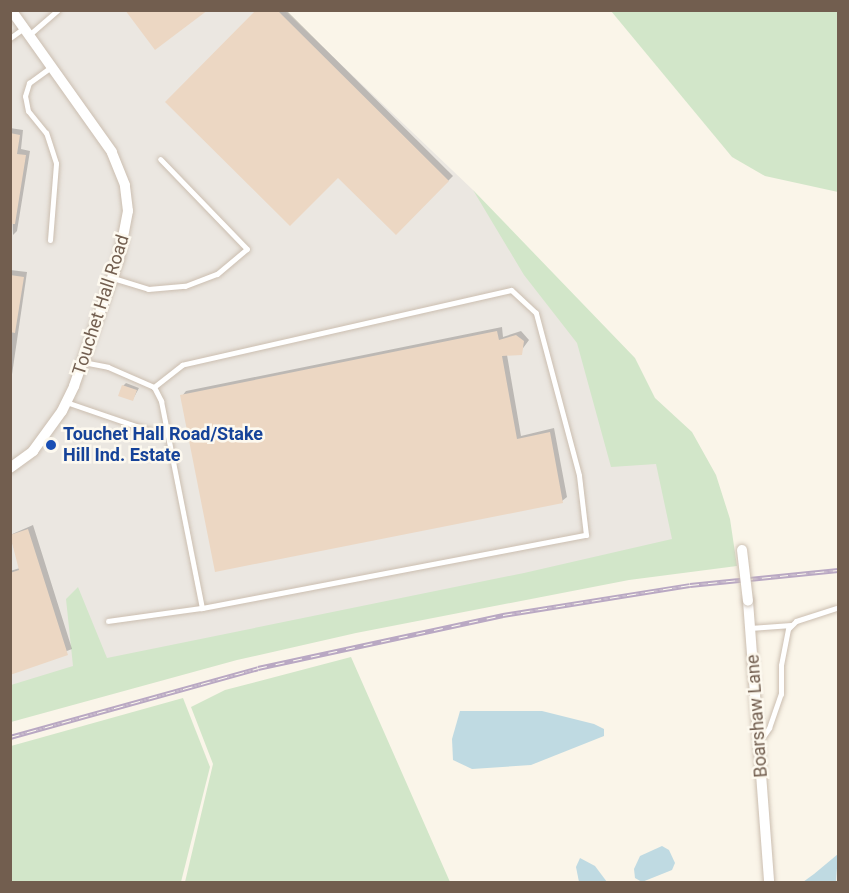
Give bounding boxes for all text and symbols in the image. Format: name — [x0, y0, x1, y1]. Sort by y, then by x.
street label: Touchet Hall Road — [68, 232, 134, 378]
place label: Touchet Hall Road/Stake Hill Ind. Estate — [63, 424, 263, 466]
marker: Touchet Hall Road/Stake Hill Ind. Estate — [44, 438, 58, 452]
street label: Boarshaw Lane — [742, 654, 772, 778]

